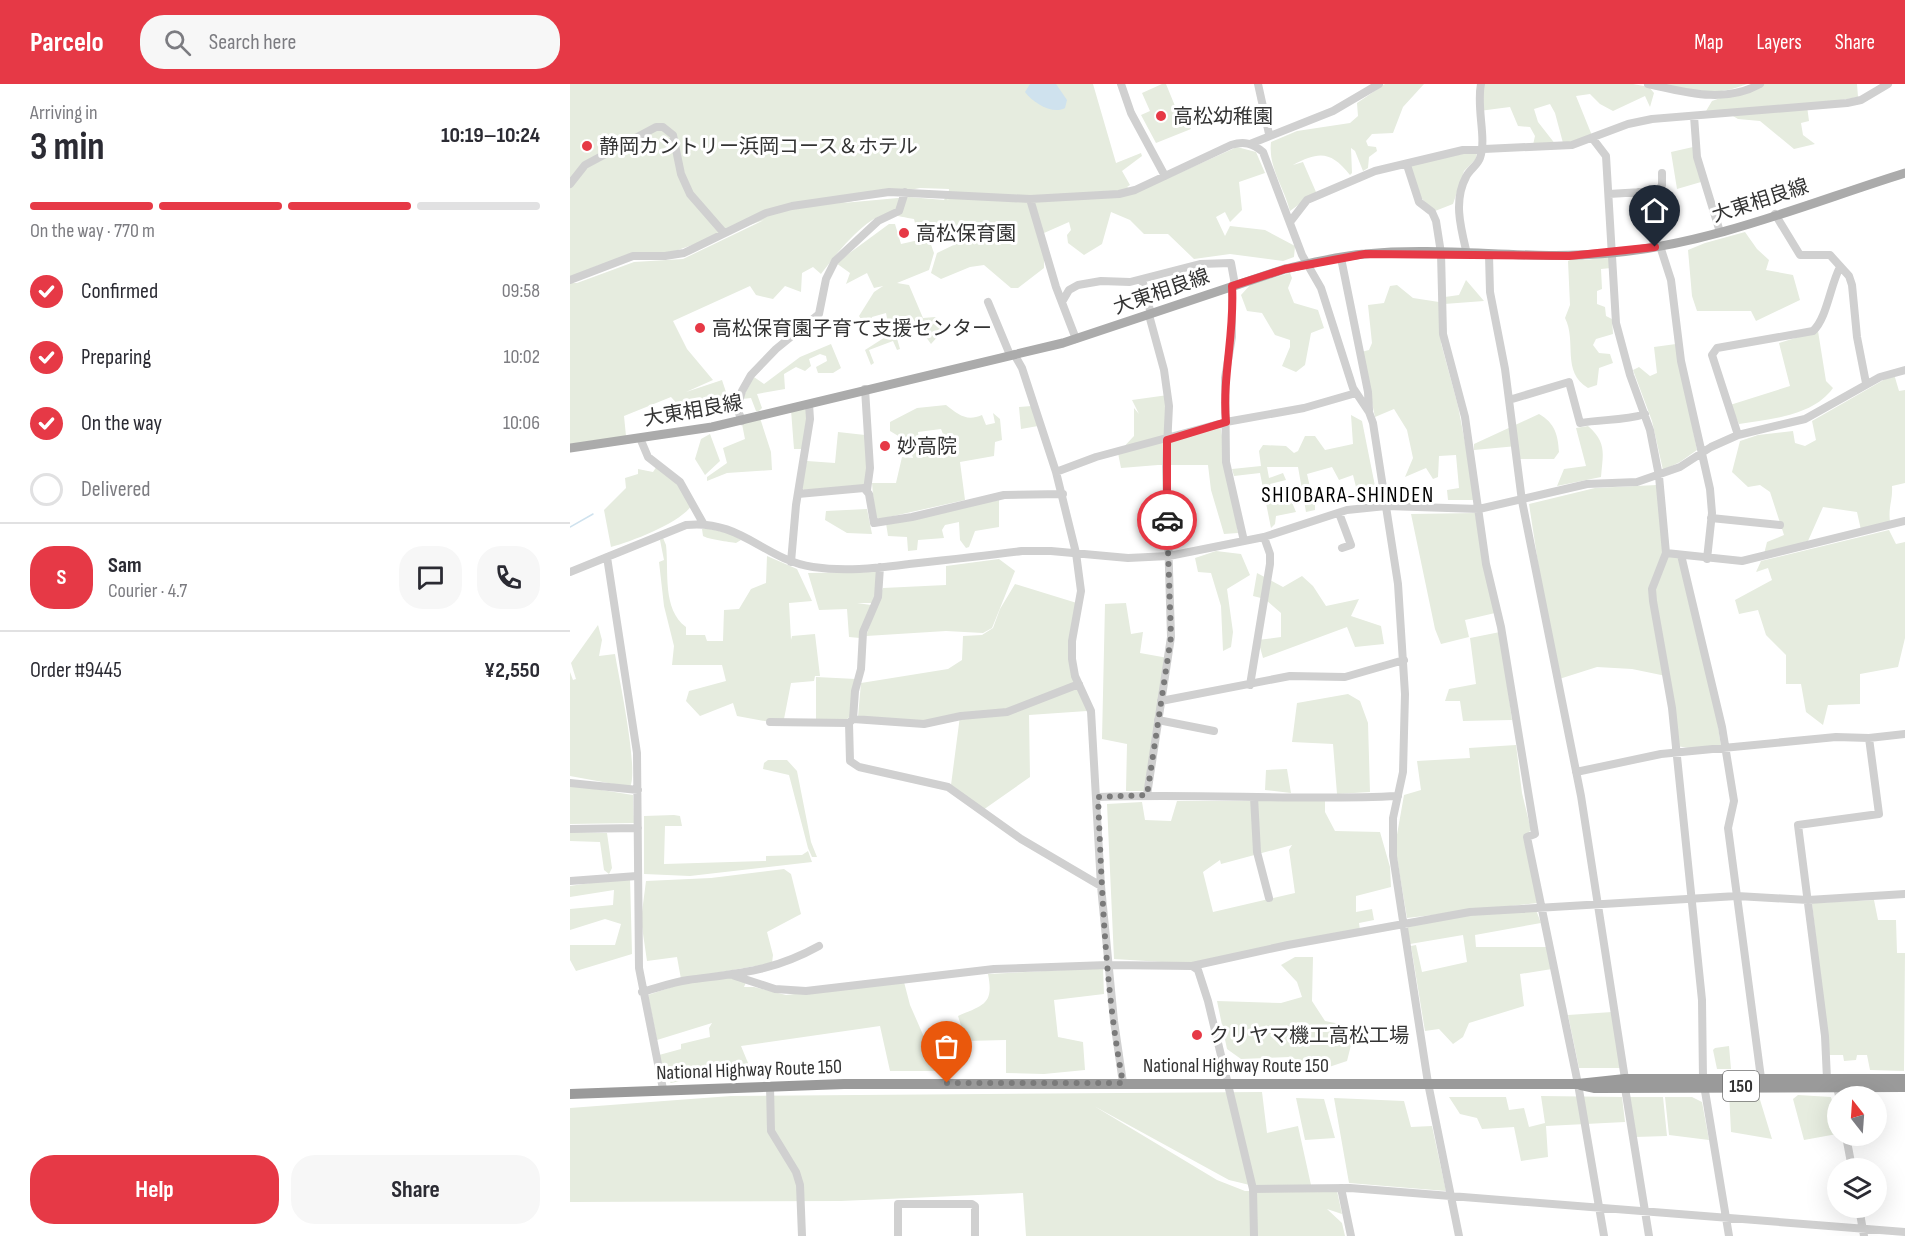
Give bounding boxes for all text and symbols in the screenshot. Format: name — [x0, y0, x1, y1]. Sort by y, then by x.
search box — [140, 15, 560, 69]
text: Parcelo — [30, 26, 104, 59]
icon: search — [161, 26, 194, 59]
text: Search here — [209, 29, 296, 56]
text: Map — [1694, 30, 1723, 55]
text: Layers — [1756, 30, 1802, 55]
text: Share — [1835, 30, 1875, 55]
text: Arriving in — [30, 101, 98, 125]
place label: 高松幼稚園 — [1173, 105, 1273, 129]
marker: 高松幼稚園 — [1154, 109, 1168, 123]
text: 10:19–10:24 — [441, 122, 540, 149]
text: 3 min — [30, 124, 105, 171]
place label: 静岡カントリー浜岡コース＆ホテル — [599, 135, 918, 159]
marker: 静岡カントリー浜岡コース＆ホテル — [580, 139, 594, 153]
street label: 大東相良線 — [1709, 174, 1812, 228]
pin — [1629, 185, 1680, 247]
icon: home — [1638, 194, 1671, 227]
text: On the way · 770 m — [30, 219, 155, 243]
place label: 高松保育園 — [916, 222, 1016, 246]
marker: 高松保育園 — [897, 226, 911, 240]
street label: 大東相良線 — [1110, 264, 1213, 320]
icon: check — [30, 275, 63, 308]
text: Confirmed — [81, 278, 158, 305]
text: 09:58 — [502, 279, 540, 303]
place label: 高松保育園子育て支援センター — [712, 317, 992, 341]
marker: 高松保育園子育て支援センター — [693, 321, 707, 335]
icon: check — [30, 341, 63, 374]
text: Preparing — [81, 344, 151, 371]
text: 10:02 — [503, 345, 540, 369]
street label: 大東相良線 — [642, 390, 744, 431]
icon: check — [30, 407, 63, 440]
text: On the way — [81, 410, 162, 437]
text: 10:06 — [503, 411, 540, 435]
place label: 妙高院 — [897, 435, 957, 459]
marker: 妙高院 — [878, 439, 892, 453]
text: Delivered — [81, 476, 150, 503]
district label: SHIOBARA-SHINDEN — [1261, 482, 1435, 509]
courier — [1137, 490, 1197, 550]
icon: car — [1151, 504, 1184, 537]
button: chat — [399, 546, 462, 609]
button: phone — [477, 546, 540, 609]
text: Sam — [108, 552, 142, 579]
text: S — [57, 564, 66, 591]
text: Courier · 4.7 — [108, 579, 187, 603]
text: Order #9445 — [30, 657, 122, 684]
text: ¥2,550 — [484, 657, 540, 684]
pin — [921, 1021, 972, 1083]
place label: クリヤマ機工高松工場 — [1209, 1024, 1409, 1048]
marker: クリヤマ機工高松工場 — [1190, 1028, 1204, 1042]
icon: bag — [930, 1030, 963, 1063]
street label: National Highway Route 150 — [1143, 1054, 1329, 1078]
street label: National Highway Route 150 — [656, 1055, 842, 1085]
road number: 150 — [1723, 1071, 1759, 1101]
north arrow — [1827, 1086, 1887, 1146]
map controls — [1827, 1086, 1887, 1218]
button: Help — [30, 1155, 279, 1224]
button: Share — [291, 1155, 540, 1224]
button: layers — [1827, 1158, 1887, 1218]

